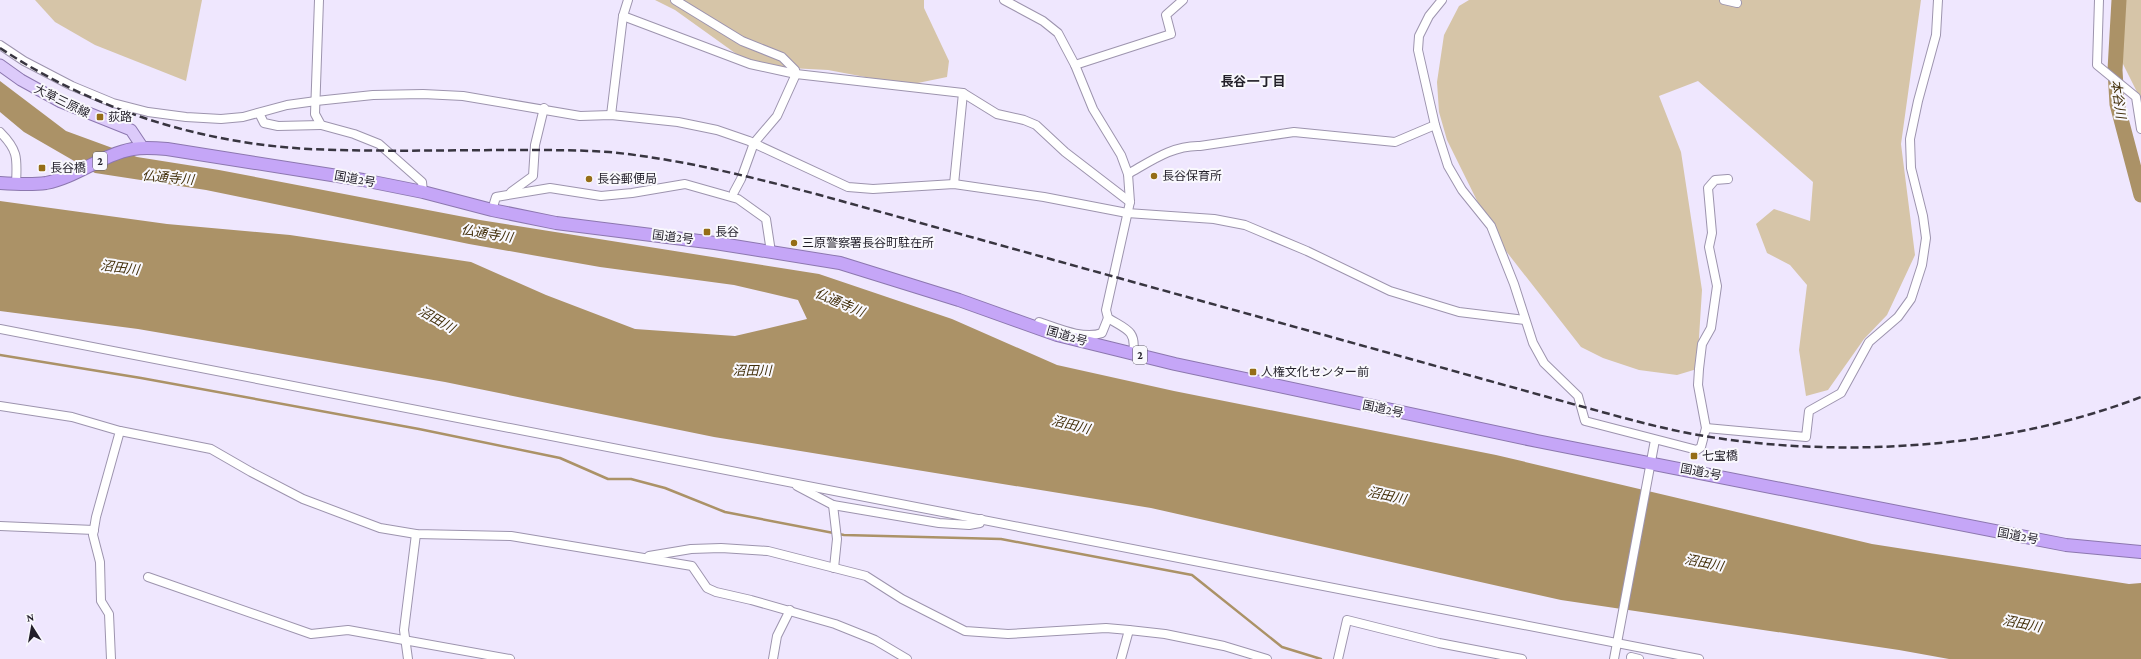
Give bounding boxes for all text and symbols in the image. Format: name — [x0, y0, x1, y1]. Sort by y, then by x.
district label: 長谷一丁目 — [1220, 74, 1286, 89]
water label: 本谷川 — [2108, 79, 2129, 121]
street label: 大草三原線 — [32, 82, 92, 120]
place label: 荻路 — [108, 110, 132, 124]
marker: 荻路 — [95, 112, 105, 122]
road number: 2 — [93, 152, 107, 170]
place label: 長谷橋 — [50, 161, 86, 175]
marker: 長谷橋 — [37, 163, 47, 173]
water label: 仏通寺川 — [141, 168, 196, 187]
street label: 国道2号 — [333, 168, 377, 190]
place label: 長谷保育所 — [1162, 169, 1222, 183]
marker: 長谷保育所 — [1149, 171, 1159, 181]
place label: 長谷郵便局 — [597, 172, 657, 186]
marker: 長谷郵便局 — [584, 174, 594, 184]
water label: 仏通寺川 — [460, 222, 516, 245]
place label: 長谷 — [715, 225, 739, 239]
marker: 長谷 — [702, 227, 712, 237]
street label: 国道2号 — [651, 228, 695, 246]
place label: 三原警察署長谷町駐在所 — [802, 236, 934, 250]
marker: 三原警察署長谷町駐在所 — [789, 238, 799, 248]
water label: 沼田川 — [100, 258, 142, 278]
water label: 仏通寺川 — [813, 285, 869, 320]
water label: 沼田川 — [416, 303, 459, 337]
street label: 国道2号 — [1045, 324, 1089, 348]
road number: 2 — [1133, 346, 1147, 364]
water label: 沼田川 — [732, 363, 773, 378]
place label: 人権文化センター前 — [1261, 365, 1369, 379]
marker: 人権文化センター前 — [1248, 367, 1258, 377]
street label: 国道2号 — [1361, 398, 1405, 420]
water label: 沼田川 — [1050, 412, 1094, 437]
place label: 七宝橋 — [1702, 449, 1738, 463]
marker: 七宝橋 — [1689, 451, 1699, 461]
street label: 国道2号 — [1679, 461, 1723, 483]
water label: 沼田川 — [1366, 484, 1409, 507]
street label: 国道2号 — [1996, 525, 2040, 547]
water label: 沼田川 — [1683, 551, 1726, 574]
north arrow — [12, 607, 52, 647]
text: N — [25, 610, 35, 624]
water label: 沼田川 — [2001, 612, 2044, 635]

